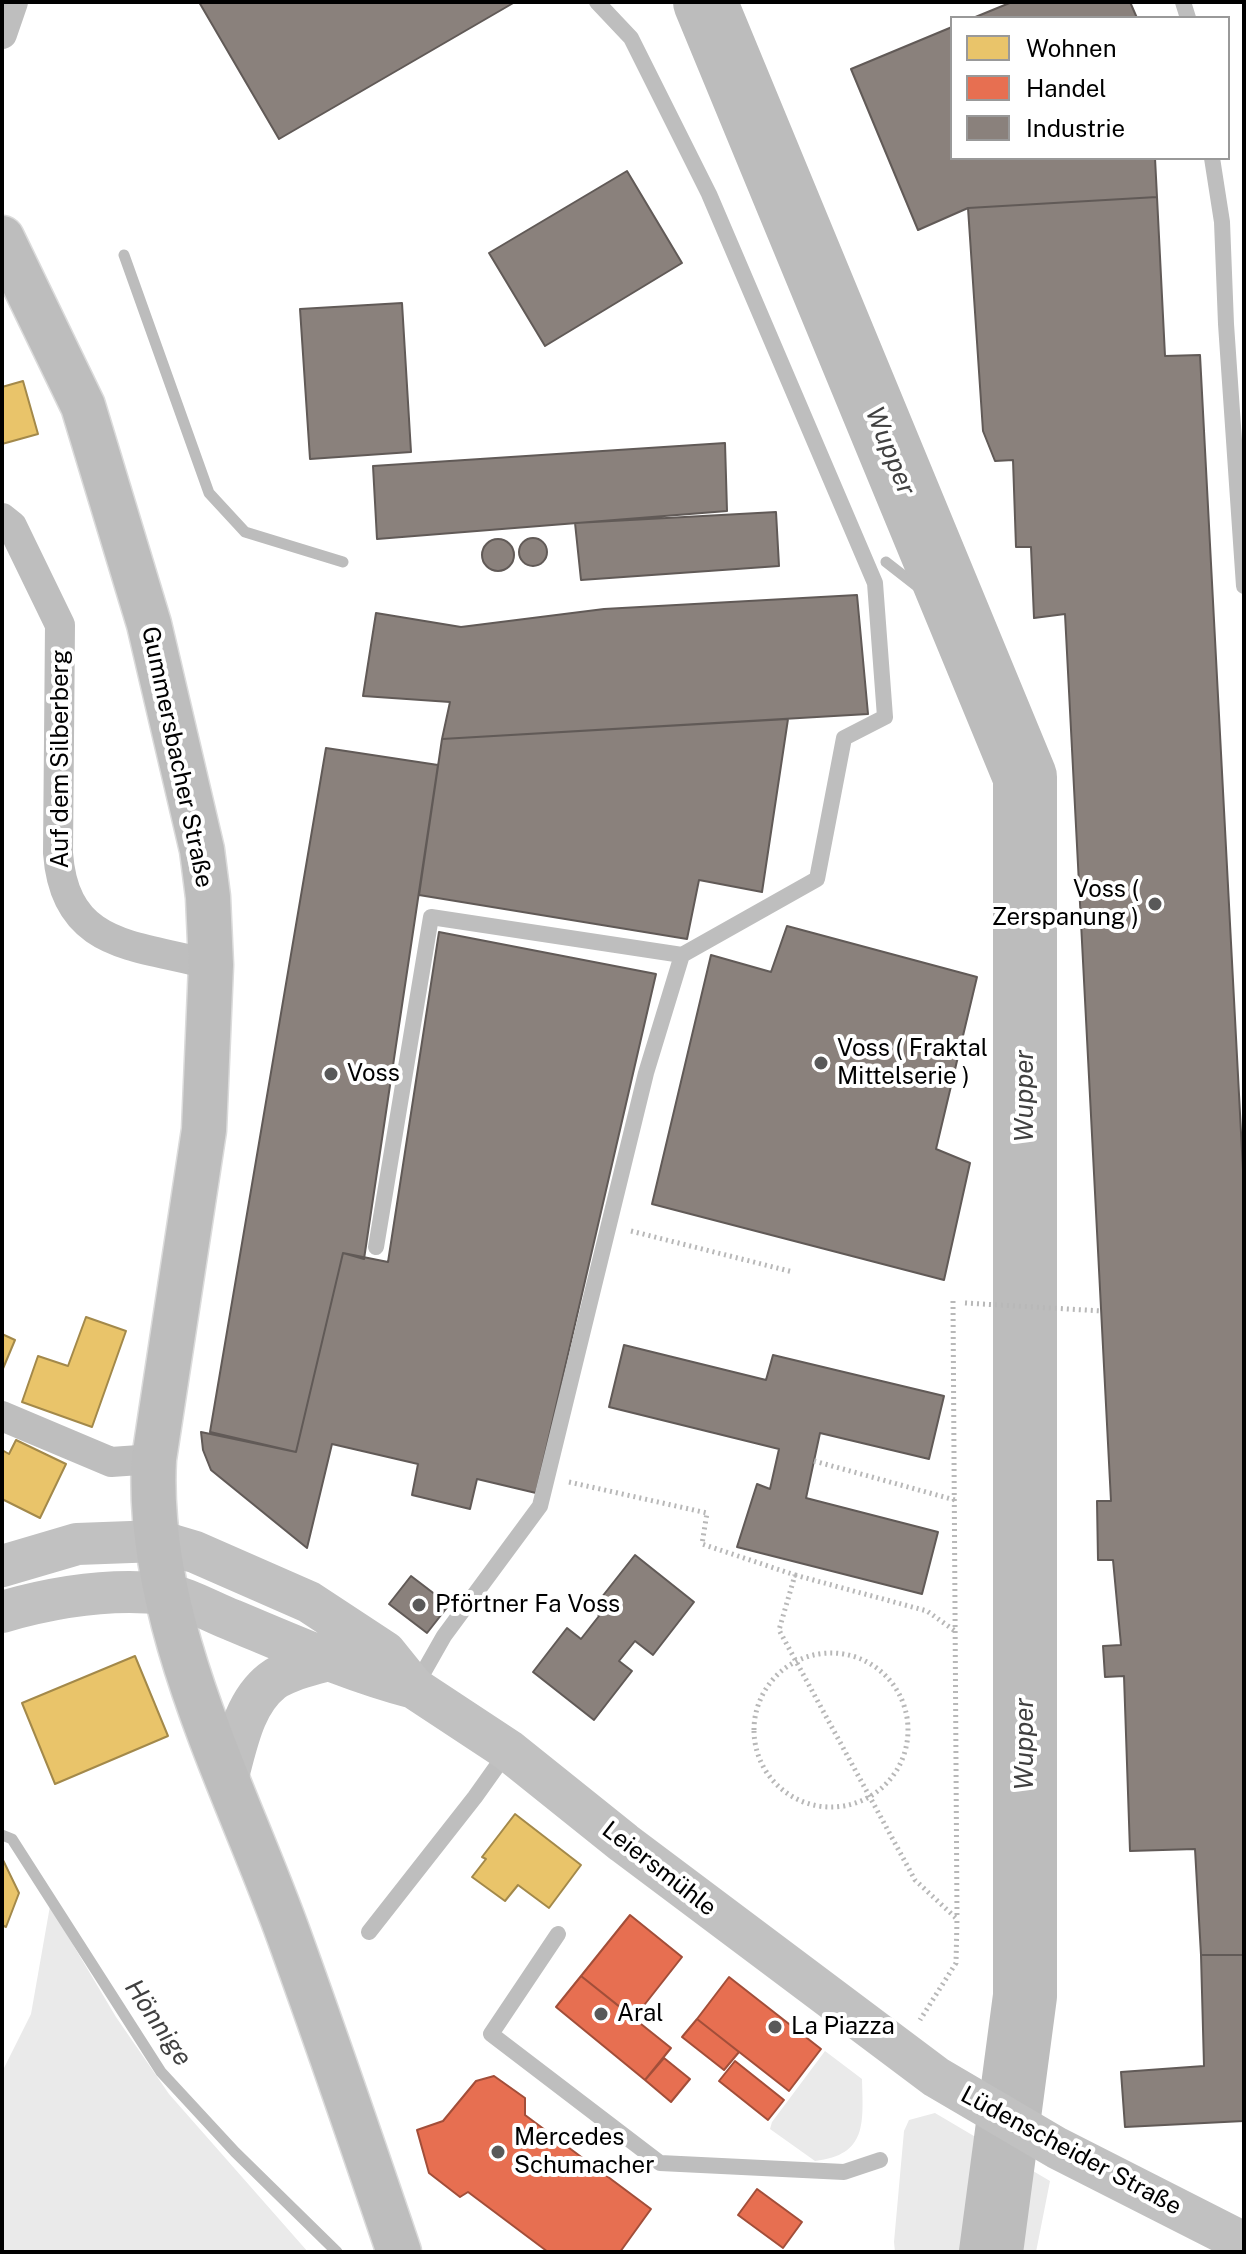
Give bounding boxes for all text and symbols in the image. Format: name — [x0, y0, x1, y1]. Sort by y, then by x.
legend — [950, 16, 1230, 160]
text: Wohnen — [1026, 34, 1117, 62]
text: Handel — [1026, 74, 1107, 102]
text: Industrie — [1026, 114, 1125, 142]
water label: Wupper — [858, 402, 922, 500]
street label: Gummersbacher Straße — [135, 624, 219, 890]
street label: Auf dem Silberberg — [47, 649, 75, 869]
place label: Voss ( Zerspanung ) — [992, 876, 1139, 932]
marker: Voss ( Zerspanung ) — [1146, 895, 1164, 913]
place label: Voss ( Fraktal Mittelserie ) — [837, 1035, 988, 1091]
water label: Wupper — [1009, 1050, 1041, 1142]
marker: Voss ( Fraktal Mittelserie ) — [812, 1054, 830, 1072]
place label: Voss — [347, 1060, 400, 1088]
marker: Voss — [322, 1065, 340, 1083]
place label: Pförtner Fa Voss — [435, 1591, 620, 1619]
marker: Pförtner Fa Voss — [410, 1596, 428, 1614]
water label: Wupper — [1009, 1698, 1041, 1790]
street label: Leiersmühle — [596, 1816, 722, 1922]
water label: Hönnige — [118, 1974, 198, 2072]
place label: Aral — [617, 2000, 664, 2028]
marker: Aral — [592, 2005, 610, 2023]
place label: La Piazza — [791, 2013, 895, 2041]
marker: La Piazza — [766, 2018, 784, 2036]
street label: Lüdenscheider Straße — [956, 2081, 1186, 2221]
place label: Mercedes Schumacher — [514, 2124, 655, 2180]
marker: Mercedes Schumacher — [489, 2143, 507, 2161]

